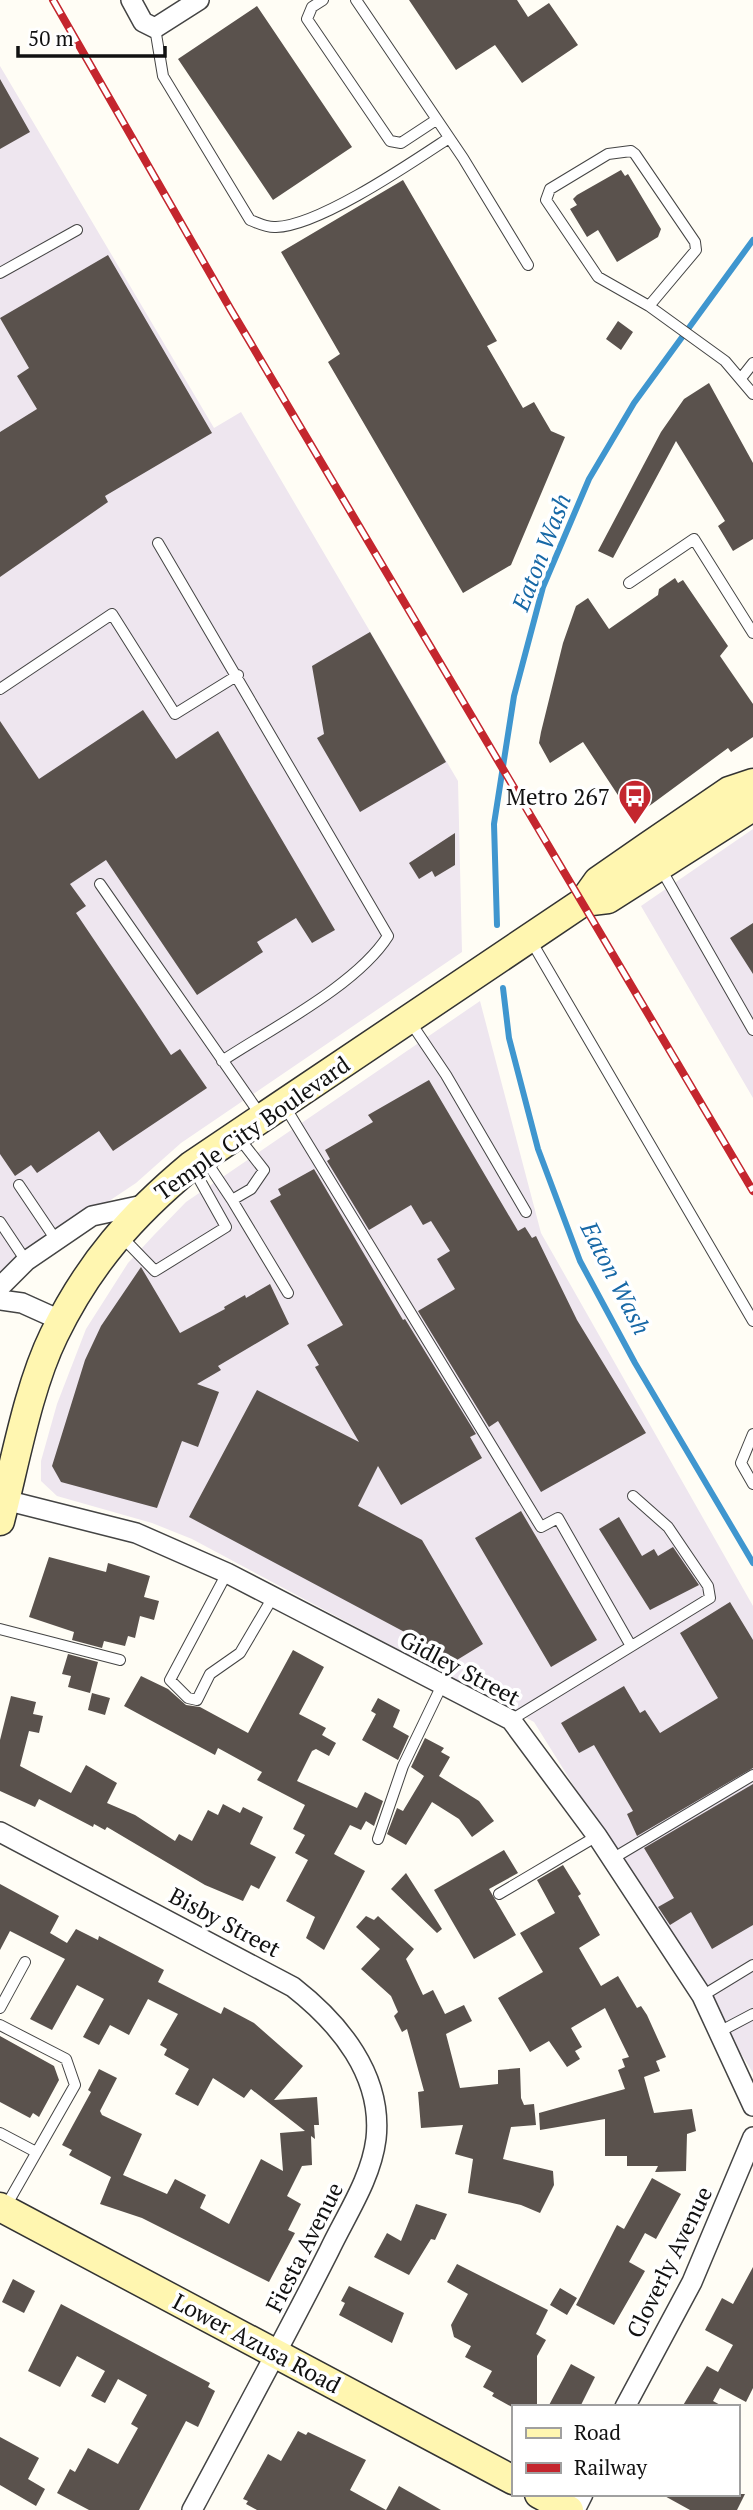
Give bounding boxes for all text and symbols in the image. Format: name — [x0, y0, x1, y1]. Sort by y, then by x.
scale bar — [18, 14, 164, 58]
text: 50 m — [28, 24, 74, 52]
water label: Eaton Wash — [504, 489, 578, 616]
bus stop icon: Metro 267 — [616, 777, 654, 826]
place label: Metro 267 — [506, 781, 610, 812]
street label: Temple City Boulevard — [148, 1049, 356, 1207]
water label: Eaton Wash — [573, 1215, 658, 1340]
street label: Gidley Street — [394, 1623, 526, 1713]
street label: Bisby Street — [164, 1880, 286, 1964]
street label: Fiesta Avenue — [258, 2177, 350, 2317]
street label: Cloverly Avenue — [619, 2181, 719, 2343]
street label: Lower Azusa Road — [168, 2286, 346, 2400]
legend — [512, 2405, 739, 2496]
text: Road — [574, 2418, 621, 2446]
text: Railway — [574, 2453, 648, 2481]

